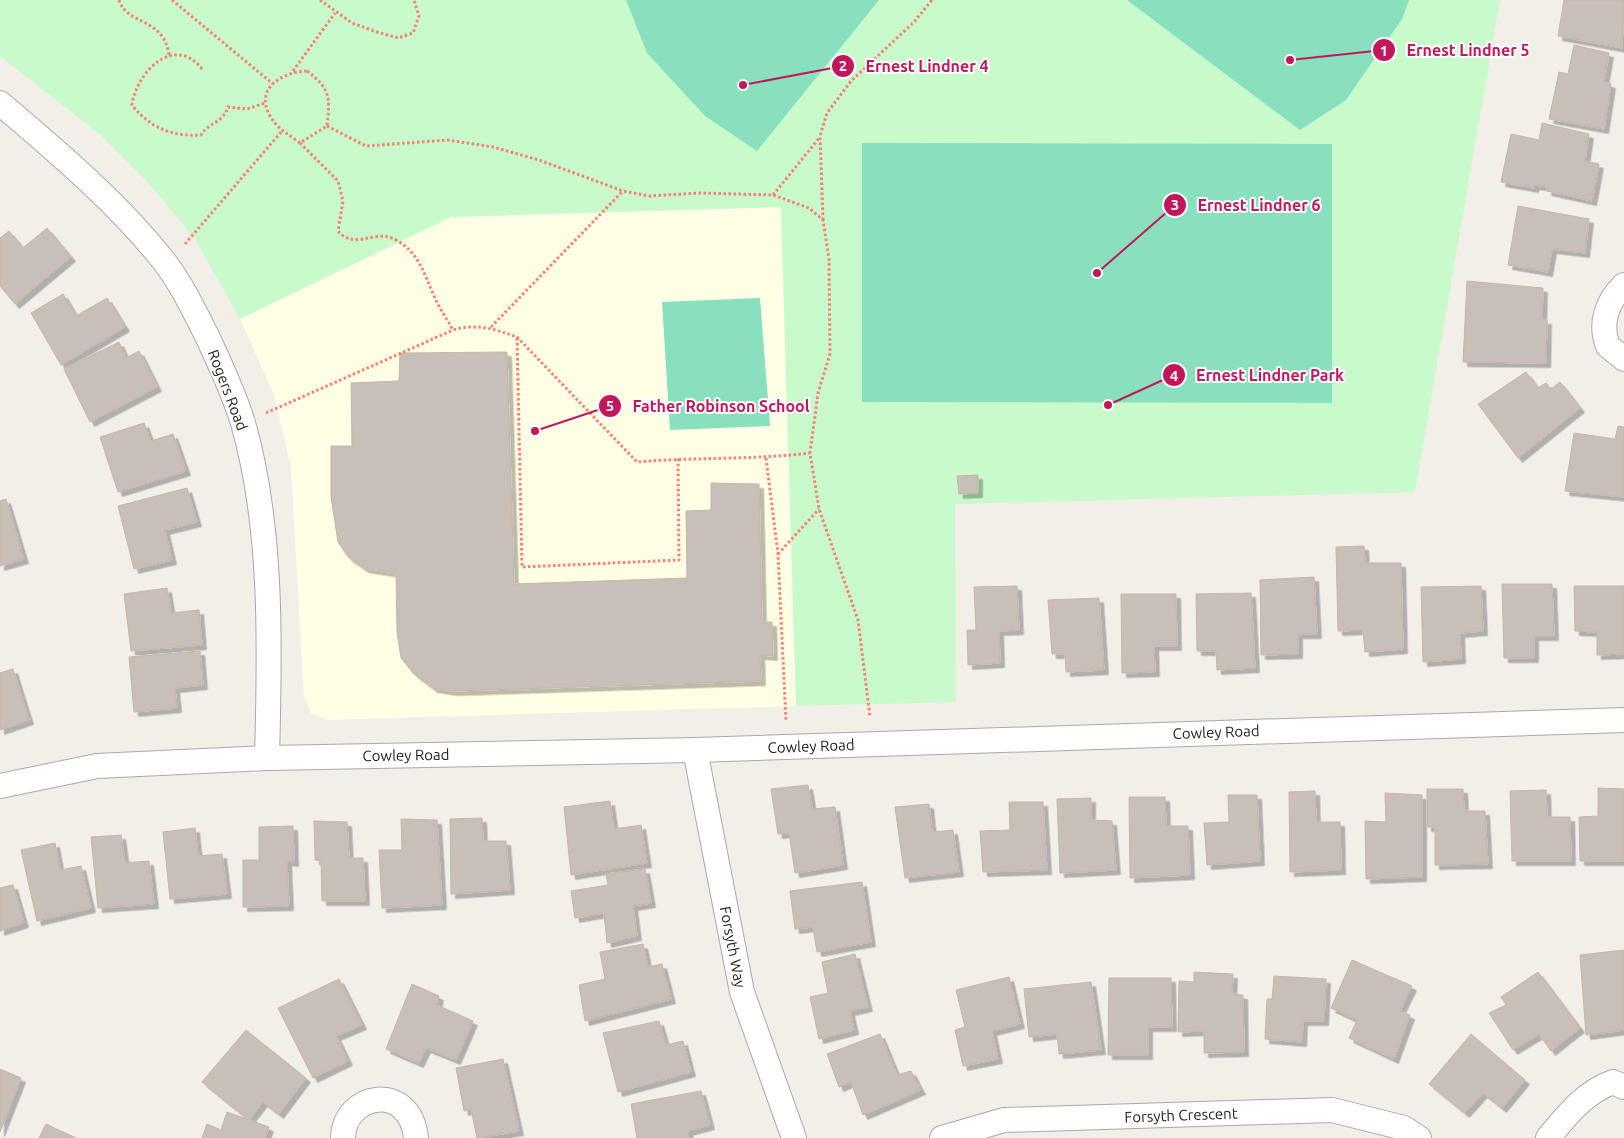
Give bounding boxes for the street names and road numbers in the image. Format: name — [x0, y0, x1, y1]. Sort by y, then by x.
street label: Rogers Road — [205, 347, 251, 433]
street label: Cowley Road — [1172, 722, 1260, 742]
street label: Cowley Road — [767, 736, 855, 756]
street label: Cowley Road — [362, 746, 450, 764]
street label: Forsyth Way — [717, 905, 749, 989]
street label: Forsyth Crescent — [1124, 1105, 1238, 1125]

